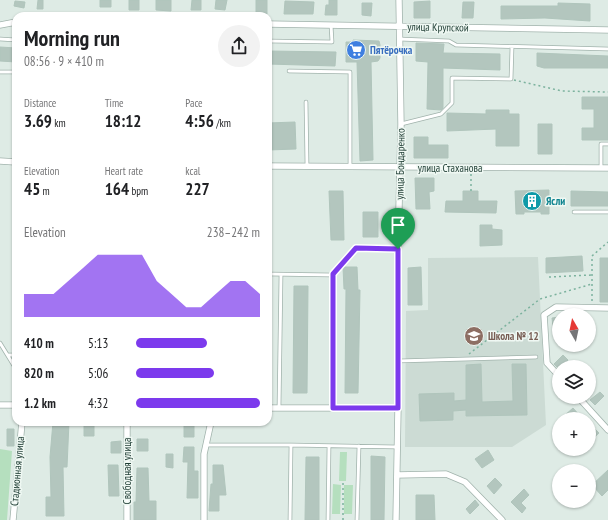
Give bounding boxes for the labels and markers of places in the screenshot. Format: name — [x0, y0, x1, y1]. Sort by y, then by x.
supermarket icon: Пятёрочка — [345, 39, 367, 61]
place label: Пятёрочка — [370, 43, 413, 57]
building icon: Ясли — [521, 190, 543, 212]
place label: Ясли — [546, 194, 565, 208]
pin — [381, 208, 415, 249]
school or university icon: Школа № 12 — [463, 325, 485, 347]
place label: Школа № 12 — [488, 329, 539, 343]

